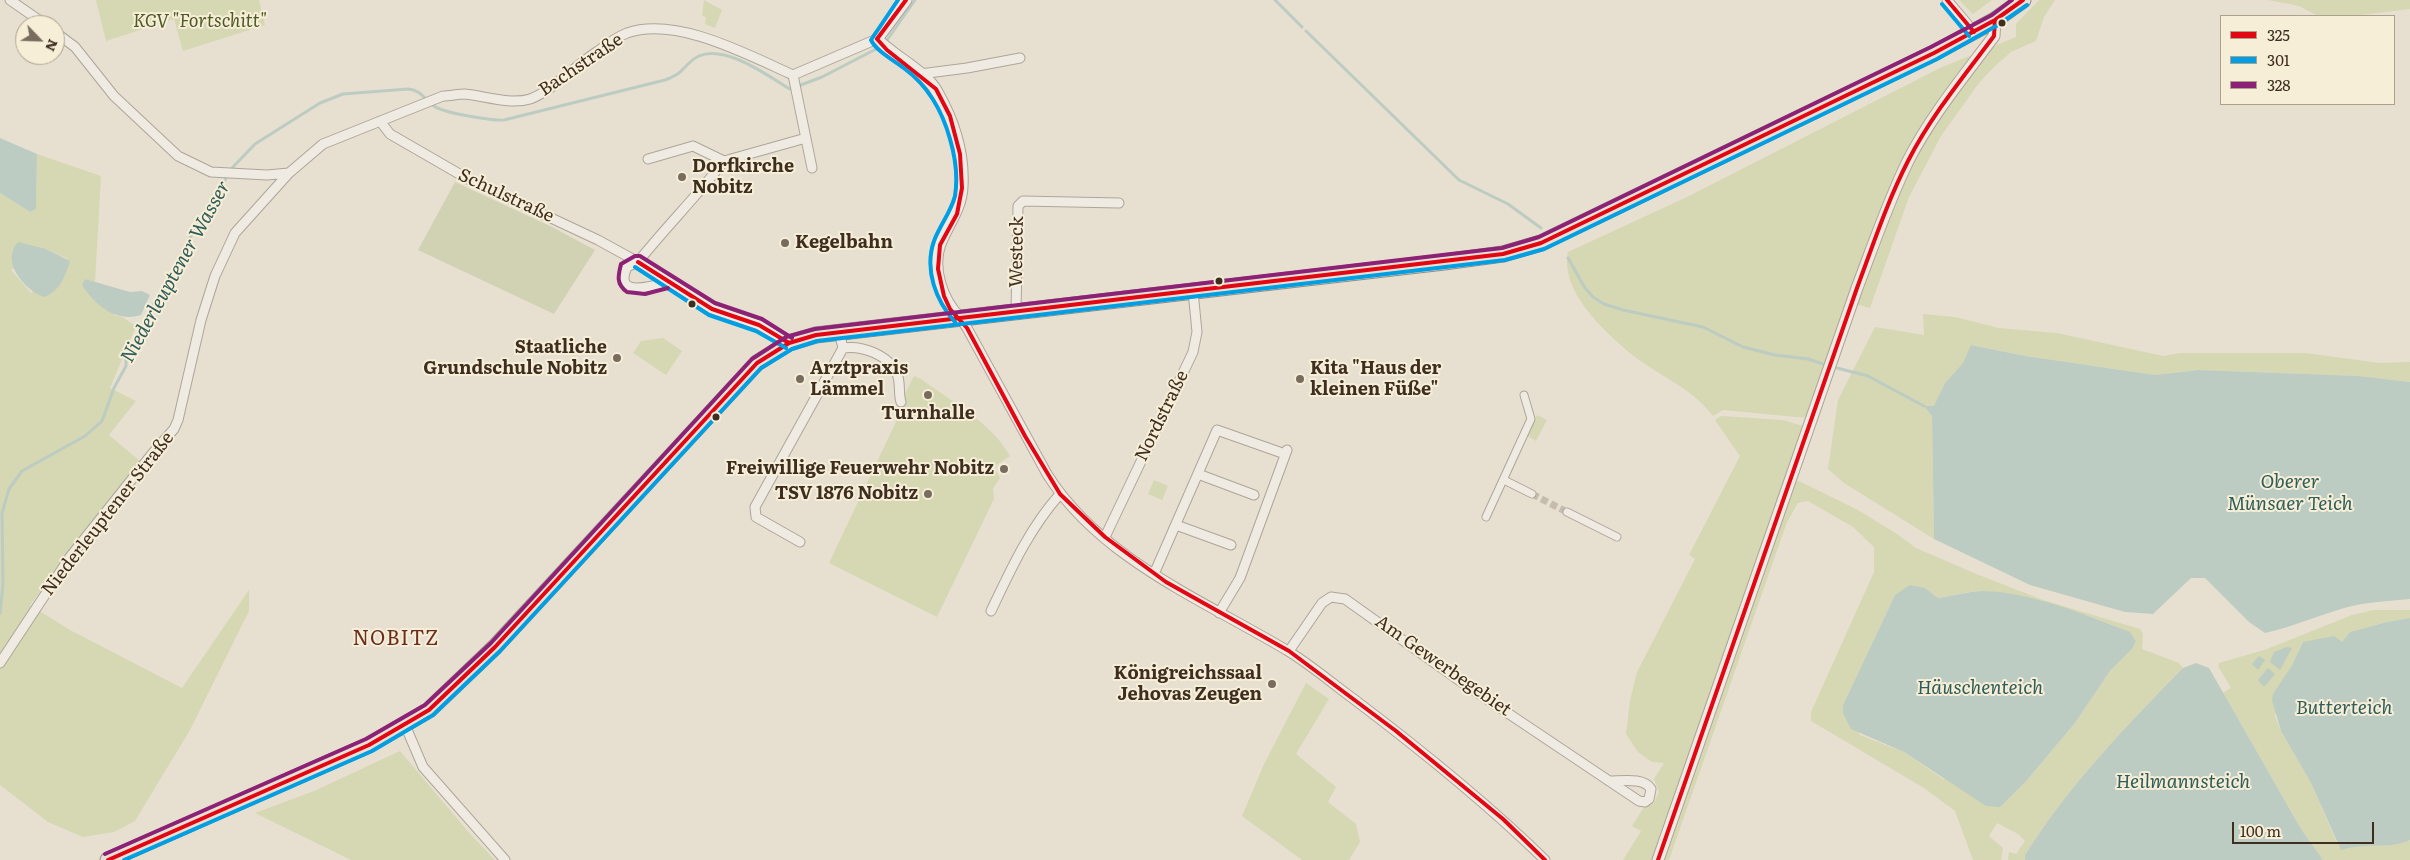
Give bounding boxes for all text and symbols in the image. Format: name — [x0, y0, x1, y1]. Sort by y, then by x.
park label: KGV "Fortschitt" — [133, 11, 267, 33]
north arrow — [15, 15, 65, 65]
legend — [2220, 15, 2395, 105]
unlabelled marker — [1997, 18, 2007, 28]
text: 325 — [2267, 23, 2290, 46]
street label: Bachstraße — [535, 29, 627, 101]
text: N — [41, 36, 64, 55]
text: 301 — [2267, 48, 2290, 71]
text: 328 — [2267, 73, 2291, 96]
place label: Dorfkirche Nobitz — [692, 156, 794, 198]
street label: Schulstraße — [455, 164, 557, 228]
marker: Dorfkirche Nobitz — [676, 171, 688, 183]
water label: Niederleuptener Wasser — [116, 177, 236, 367]
street label: Westeck — [1006, 216, 1028, 288]
place label: Kegelbahn — [795, 232, 893, 254]
marker: Kegelbahn — [779, 237, 791, 249]
unlabelled marker — [1214, 276, 1224, 286]
unlabelled marker — [687, 299, 697, 309]
place label: Staatliche Grundschule Nobitz — [423, 337, 607, 379]
marker: Staatliche Grundschule Nobitz — [611, 352, 623, 364]
place label: Arztpraxis Lämmel — [810, 358, 908, 400]
place label: Kita "Haus der kleinen Füße" — [1310, 358, 1441, 400]
street label: Nordstraße — [1131, 367, 1193, 465]
marker: Arztpraxis Lämmel — [794, 373, 806, 385]
marker: Kita "Haus der kleinen Füße" — [1294, 373, 1306, 385]
marker: Turnhalle — [922, 389, 934, 401]
place label: Turnhalle — [881, 403, 975, 425]
unlabelled marker — [711, 412, 721, 422]
street label: Niederleuptener Straße — [37, 428, 179, 600]
place label: Freiwillige Feuerwehr Nobitz — [726, 458, 994, 480]
marker: Freiwillige Feuerwehr Nobitz — [998, 463, 1010, 475]
water label: Oberer Münsaer Teich — [2227, 471, 2353, 515]
place label: TSV 1876 Nobitz — [775, 483, 918, 505]
marker: TSV 1876 Nobitz — [922, 488, 934, 500]
street label: Am Gewerbegebiet — [1371, 611, 1515, 721]
district label: NOBITZ — [352, 627, 440, 651]
place label: Königreichssaal Jehovas Zeugen — [1114, 663, 1262, 706]
water label: Häuschenteich — [1917, 677, 2043, 699]
marker: Königreichssaal Jehovas Zeugen — [1266, 678, 1278, 690]
water label: Butterteich — [2296, 697, 2392, 719]
water label: Heilmannsteich — [2116, 771, 2250, 793]
scale bar — [2235, 812, 2378, 844]
text: 100 m — [2240, 819, 2281, 842]

